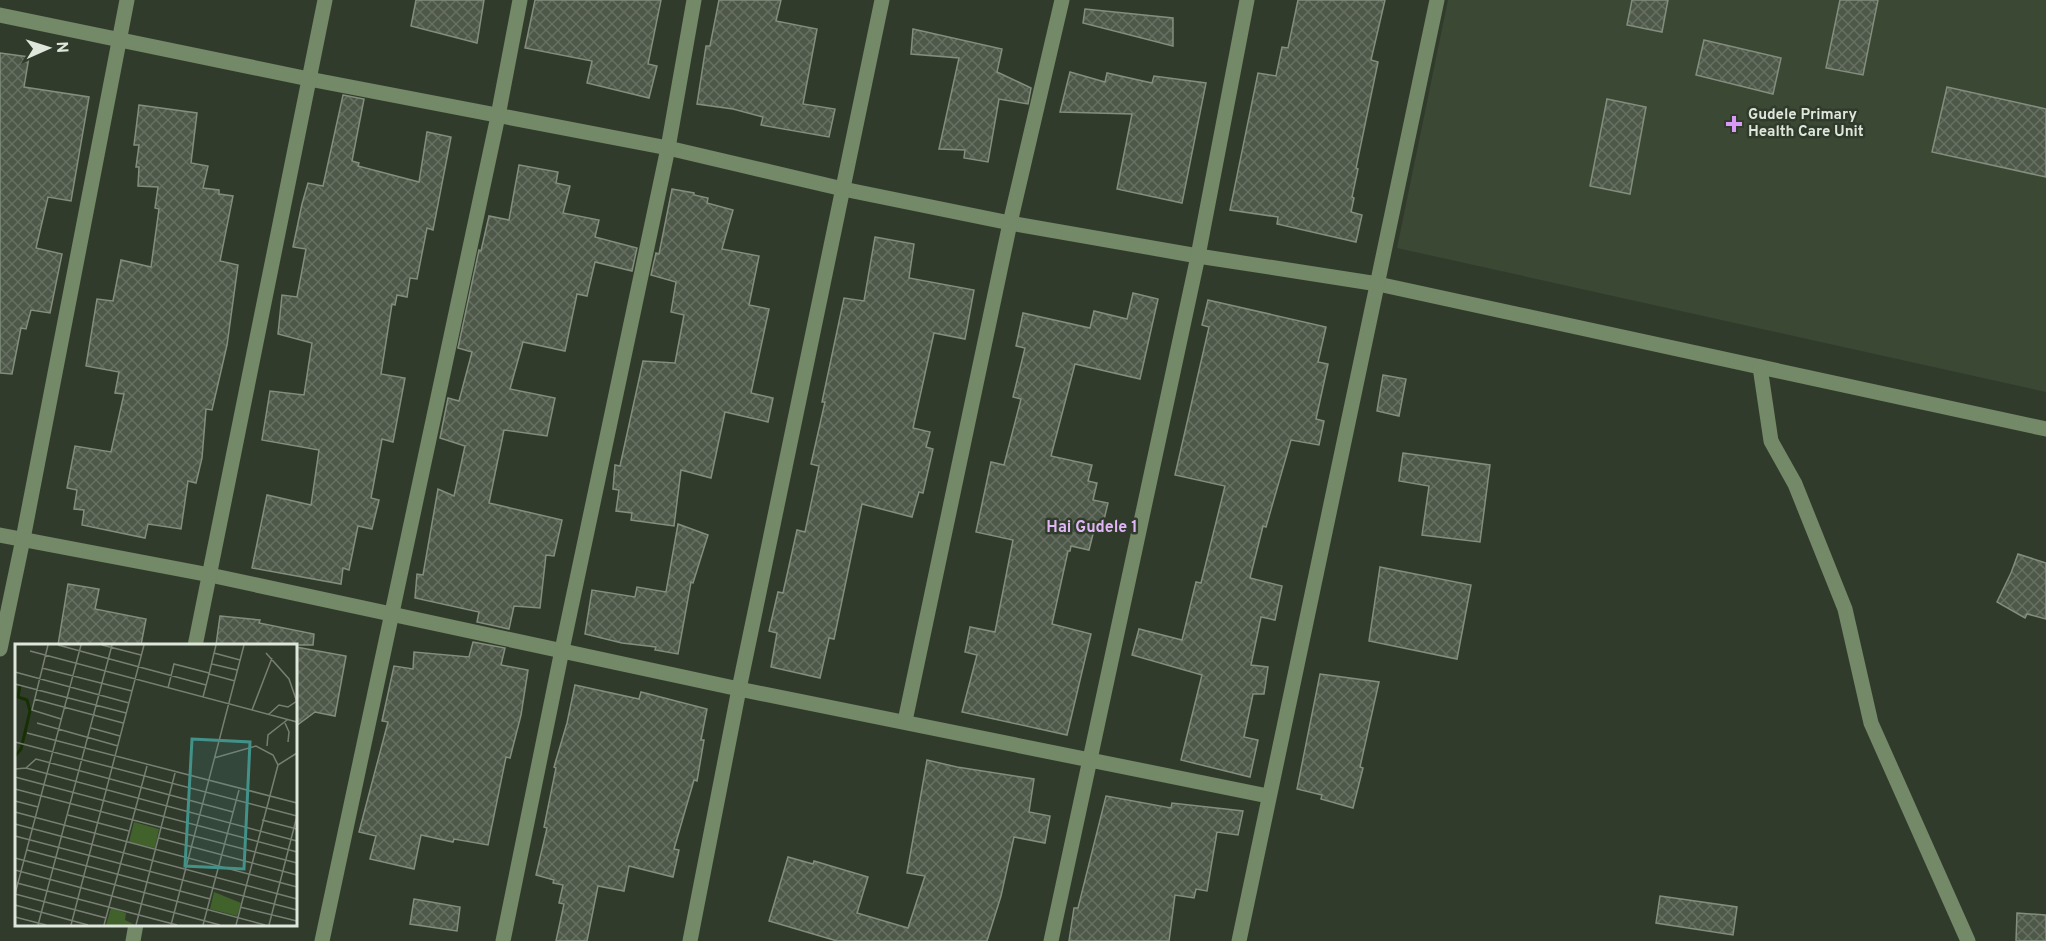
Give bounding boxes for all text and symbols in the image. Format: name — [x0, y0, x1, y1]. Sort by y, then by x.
north arrow — [18, 18, 78, 78]
text: N — [51, 41, 71, 54]
place label: Gudele Primary Health Care Unit — [1748, 106, 1864, 142]
marker: Gudele Primary Health Care Unit — [1725, 115, 1743, 133]
district label: Hai Gudele 1 — [1046, 518, 1138, 538]
inset map — [15, 644, 297, 926]

